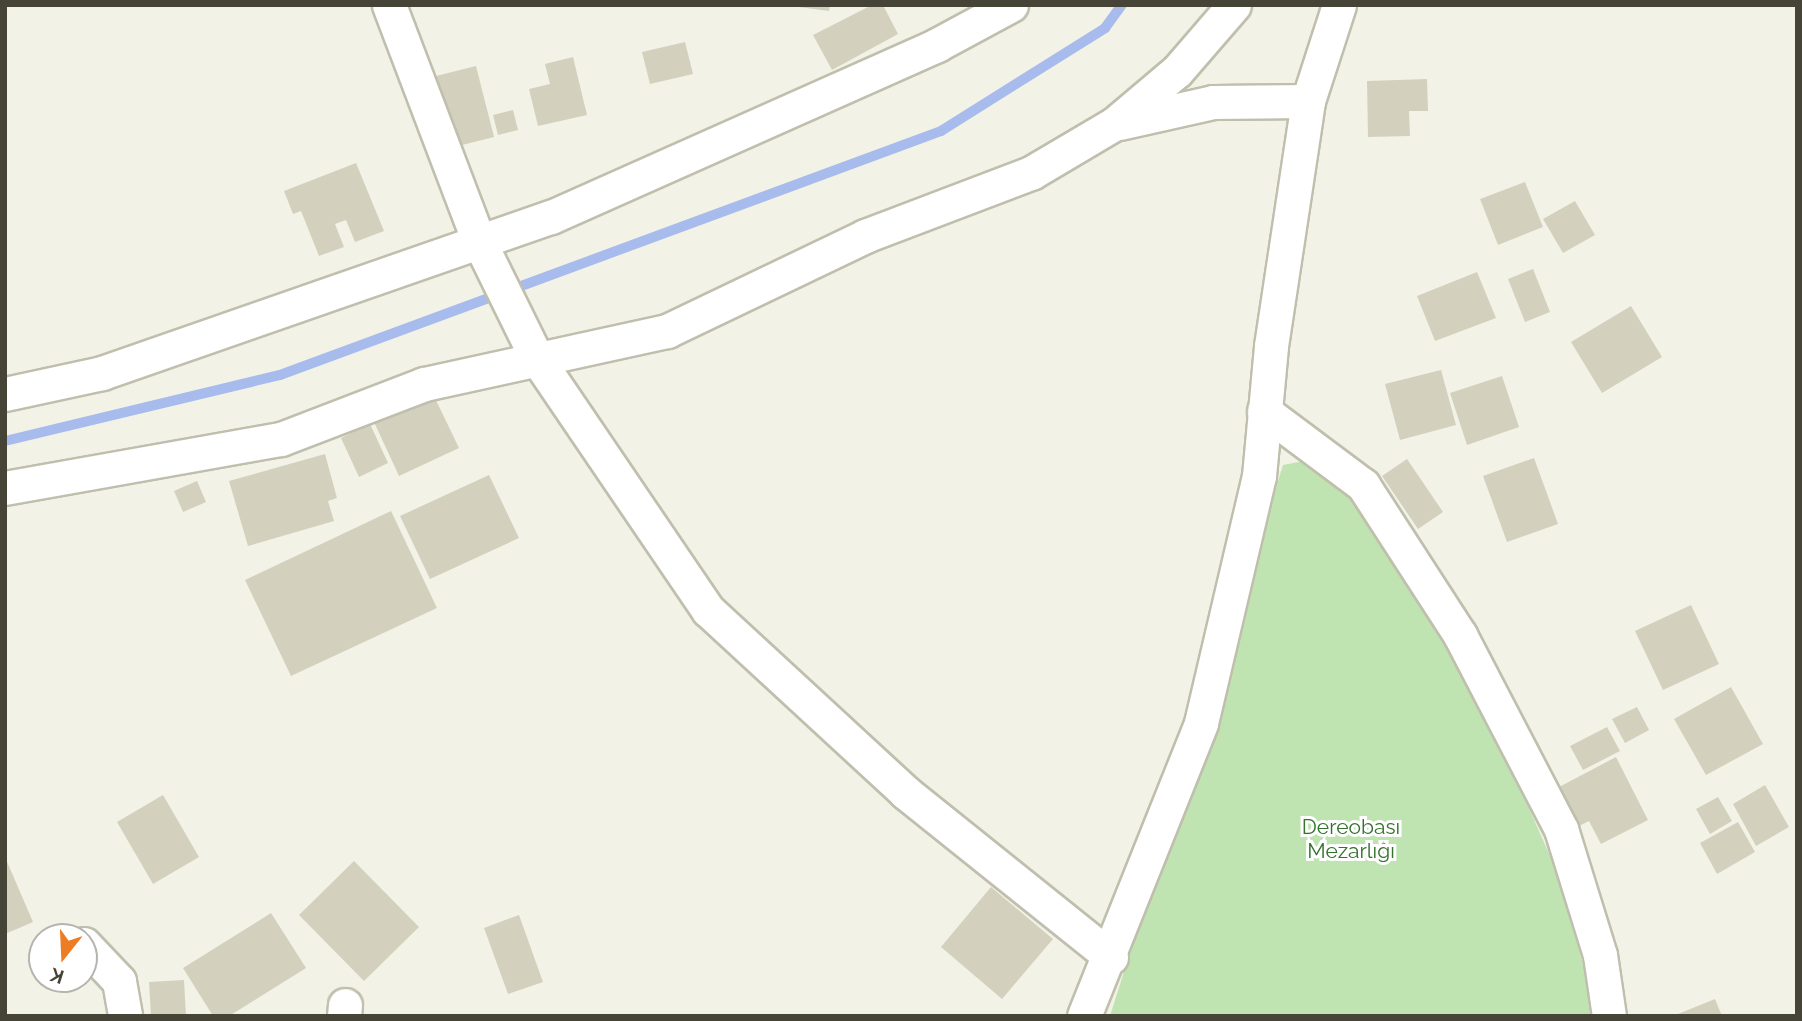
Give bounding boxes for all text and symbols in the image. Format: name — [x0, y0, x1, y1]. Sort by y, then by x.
park label: Dereobası Mezarlığı — [1302, 814, 1400, 864]
north arrow — [28, 923, 98, 993]
text: K — [48, 964, 67, 988]

